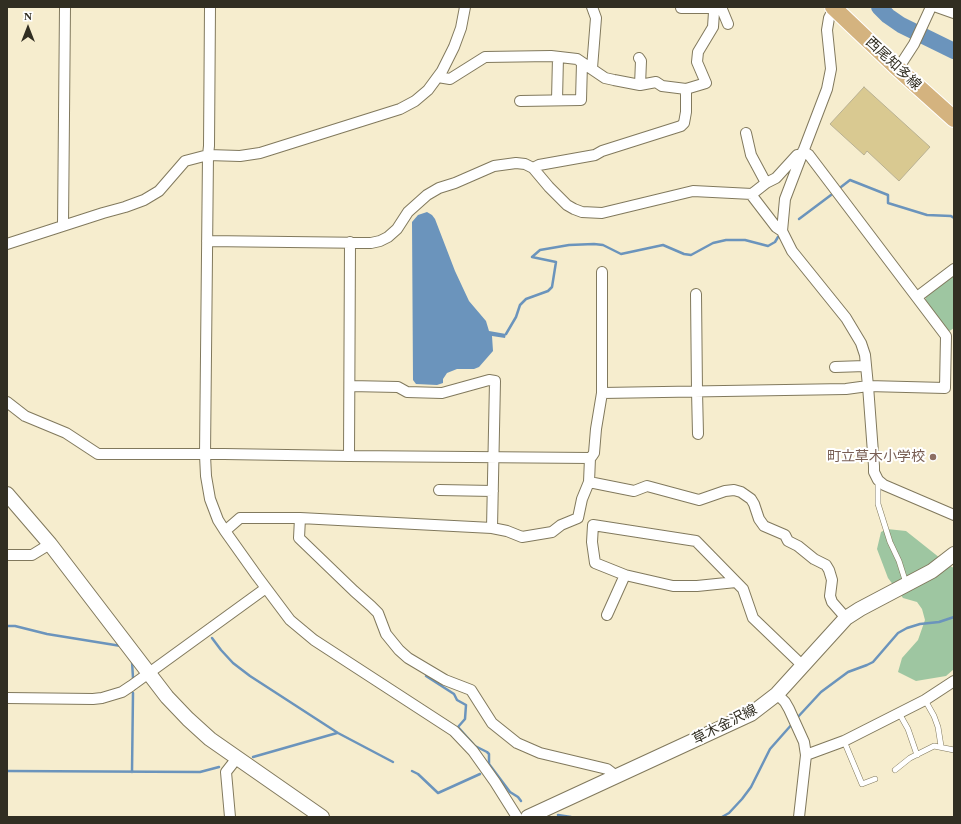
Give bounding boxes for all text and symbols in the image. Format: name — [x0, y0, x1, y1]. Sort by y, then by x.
north arrow — [8, 8, 48, 48]
text: N — [24, 10, 32, 22]
street label: 西尾知多線 — [862, 34, 924, 94]
place label: 町立草木小学校 — [827, 449, 925, 465]
marker: 町立草木小学校 — [928, 452, 938, 462]
street label: 草木金沢線 — [690, 702, 760, 748]

